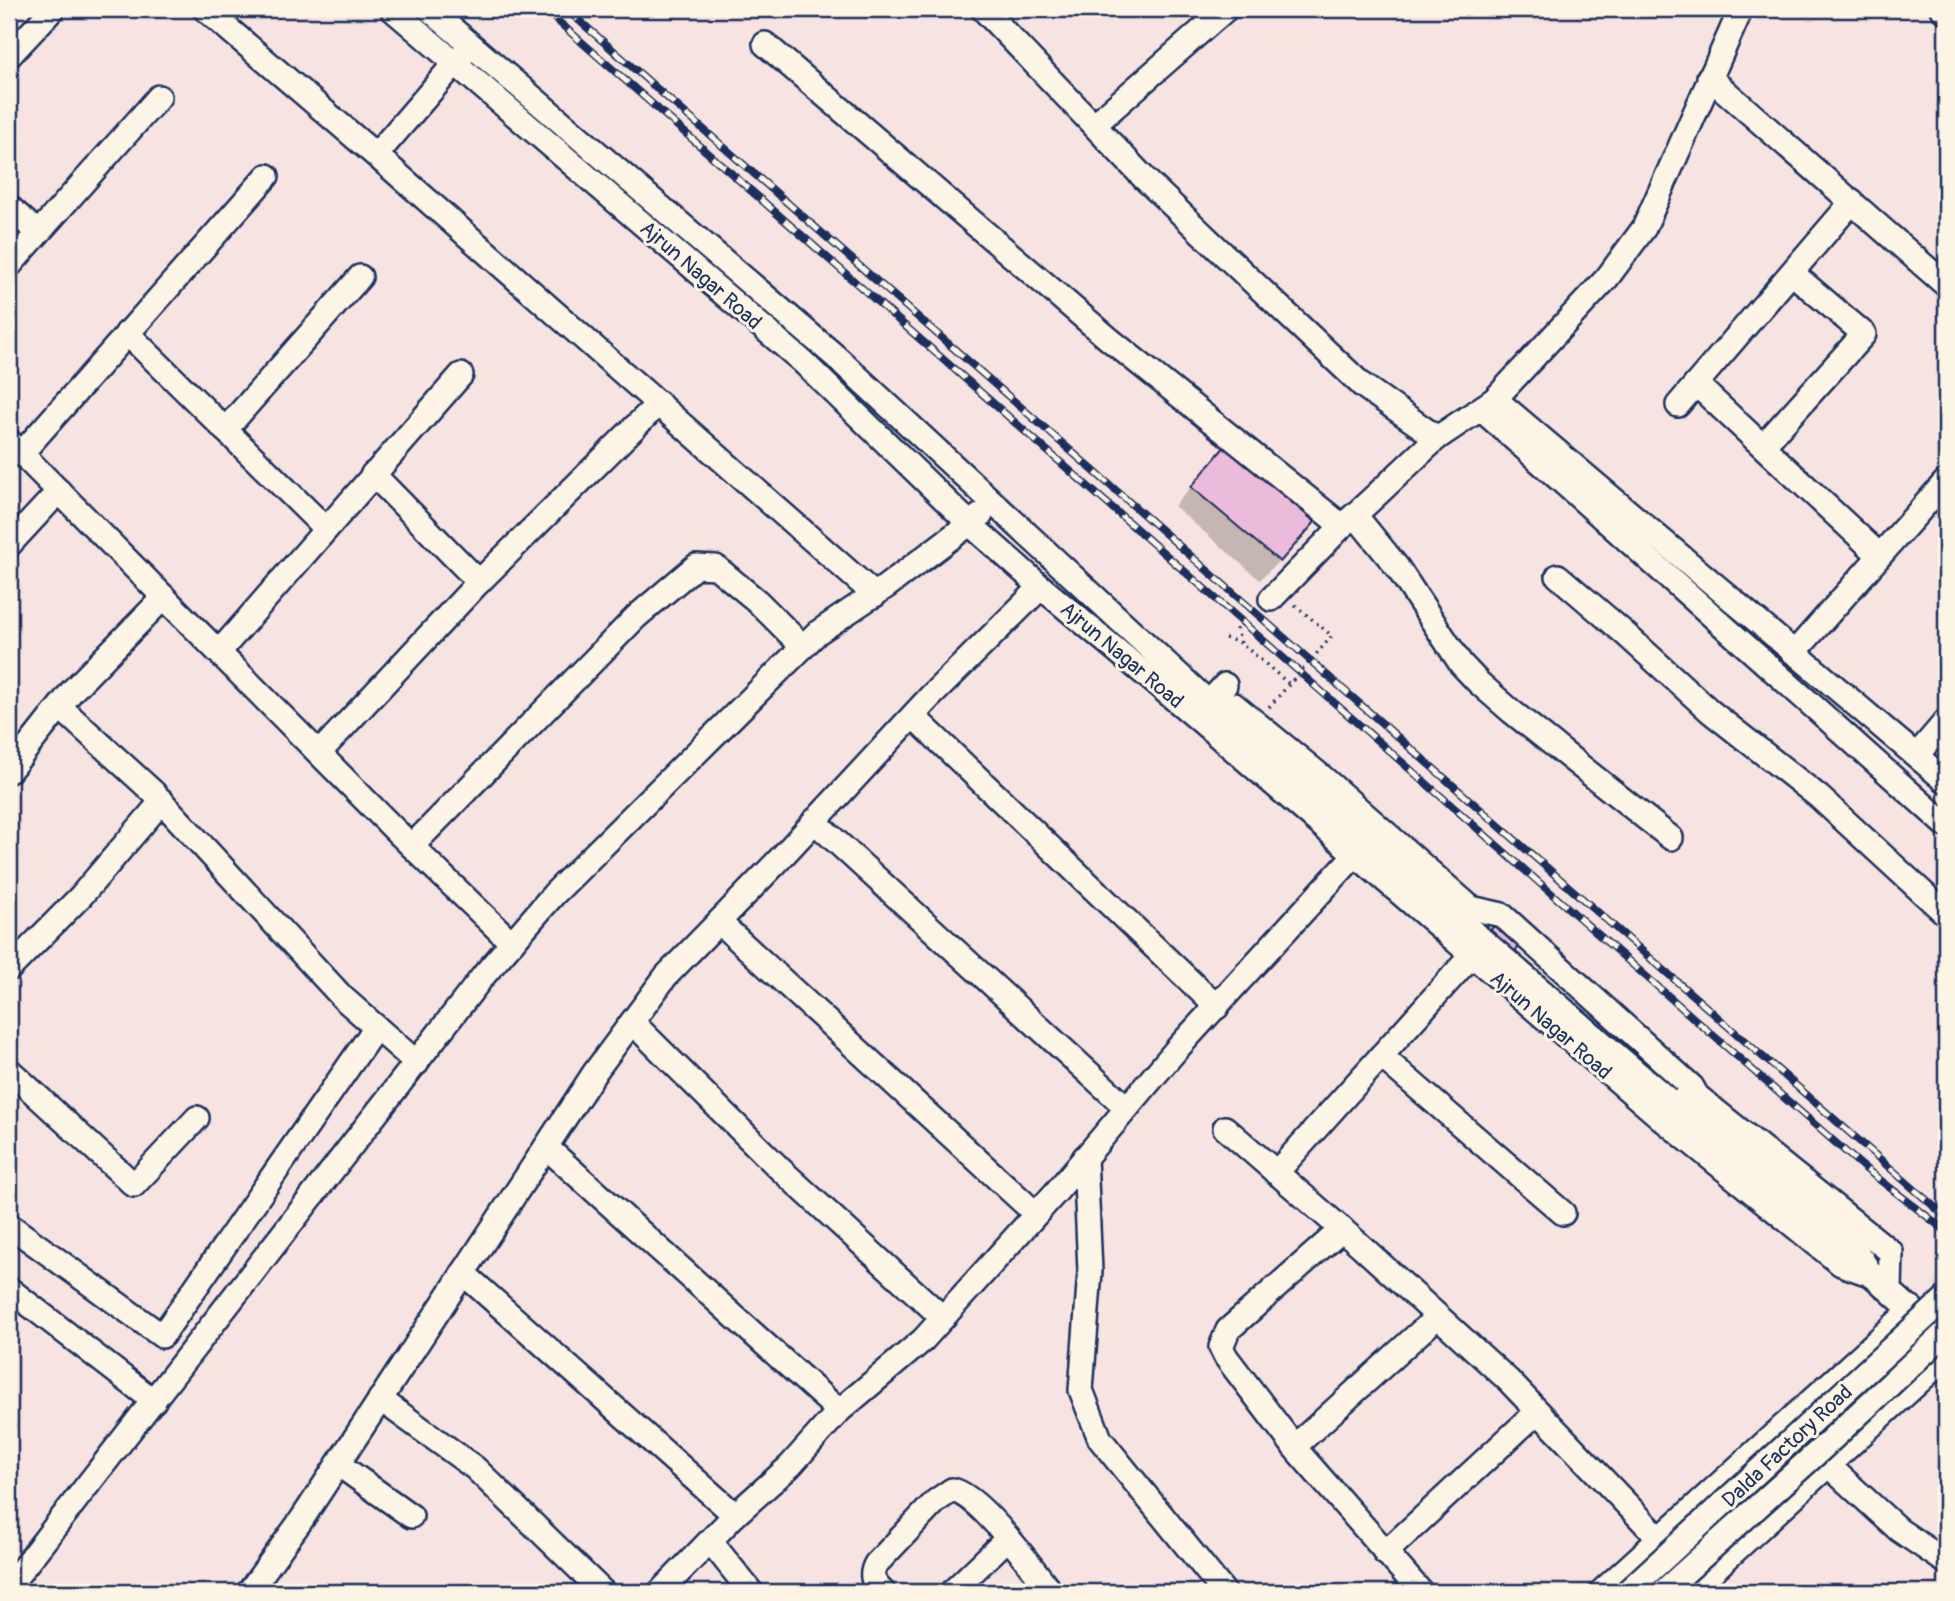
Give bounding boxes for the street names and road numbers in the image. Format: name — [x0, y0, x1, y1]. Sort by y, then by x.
street label: Ajrun Nagar Road — [634, 215, 767, 336]
street label: Ajrun Nagar Road — [1054, 596, 1189, 715]
street label: Ajrun Nagar Road — [1484, 965, 1617, 1086]
street label: Dalda Factory Road — [1716, 1379, 1858, 1514]

